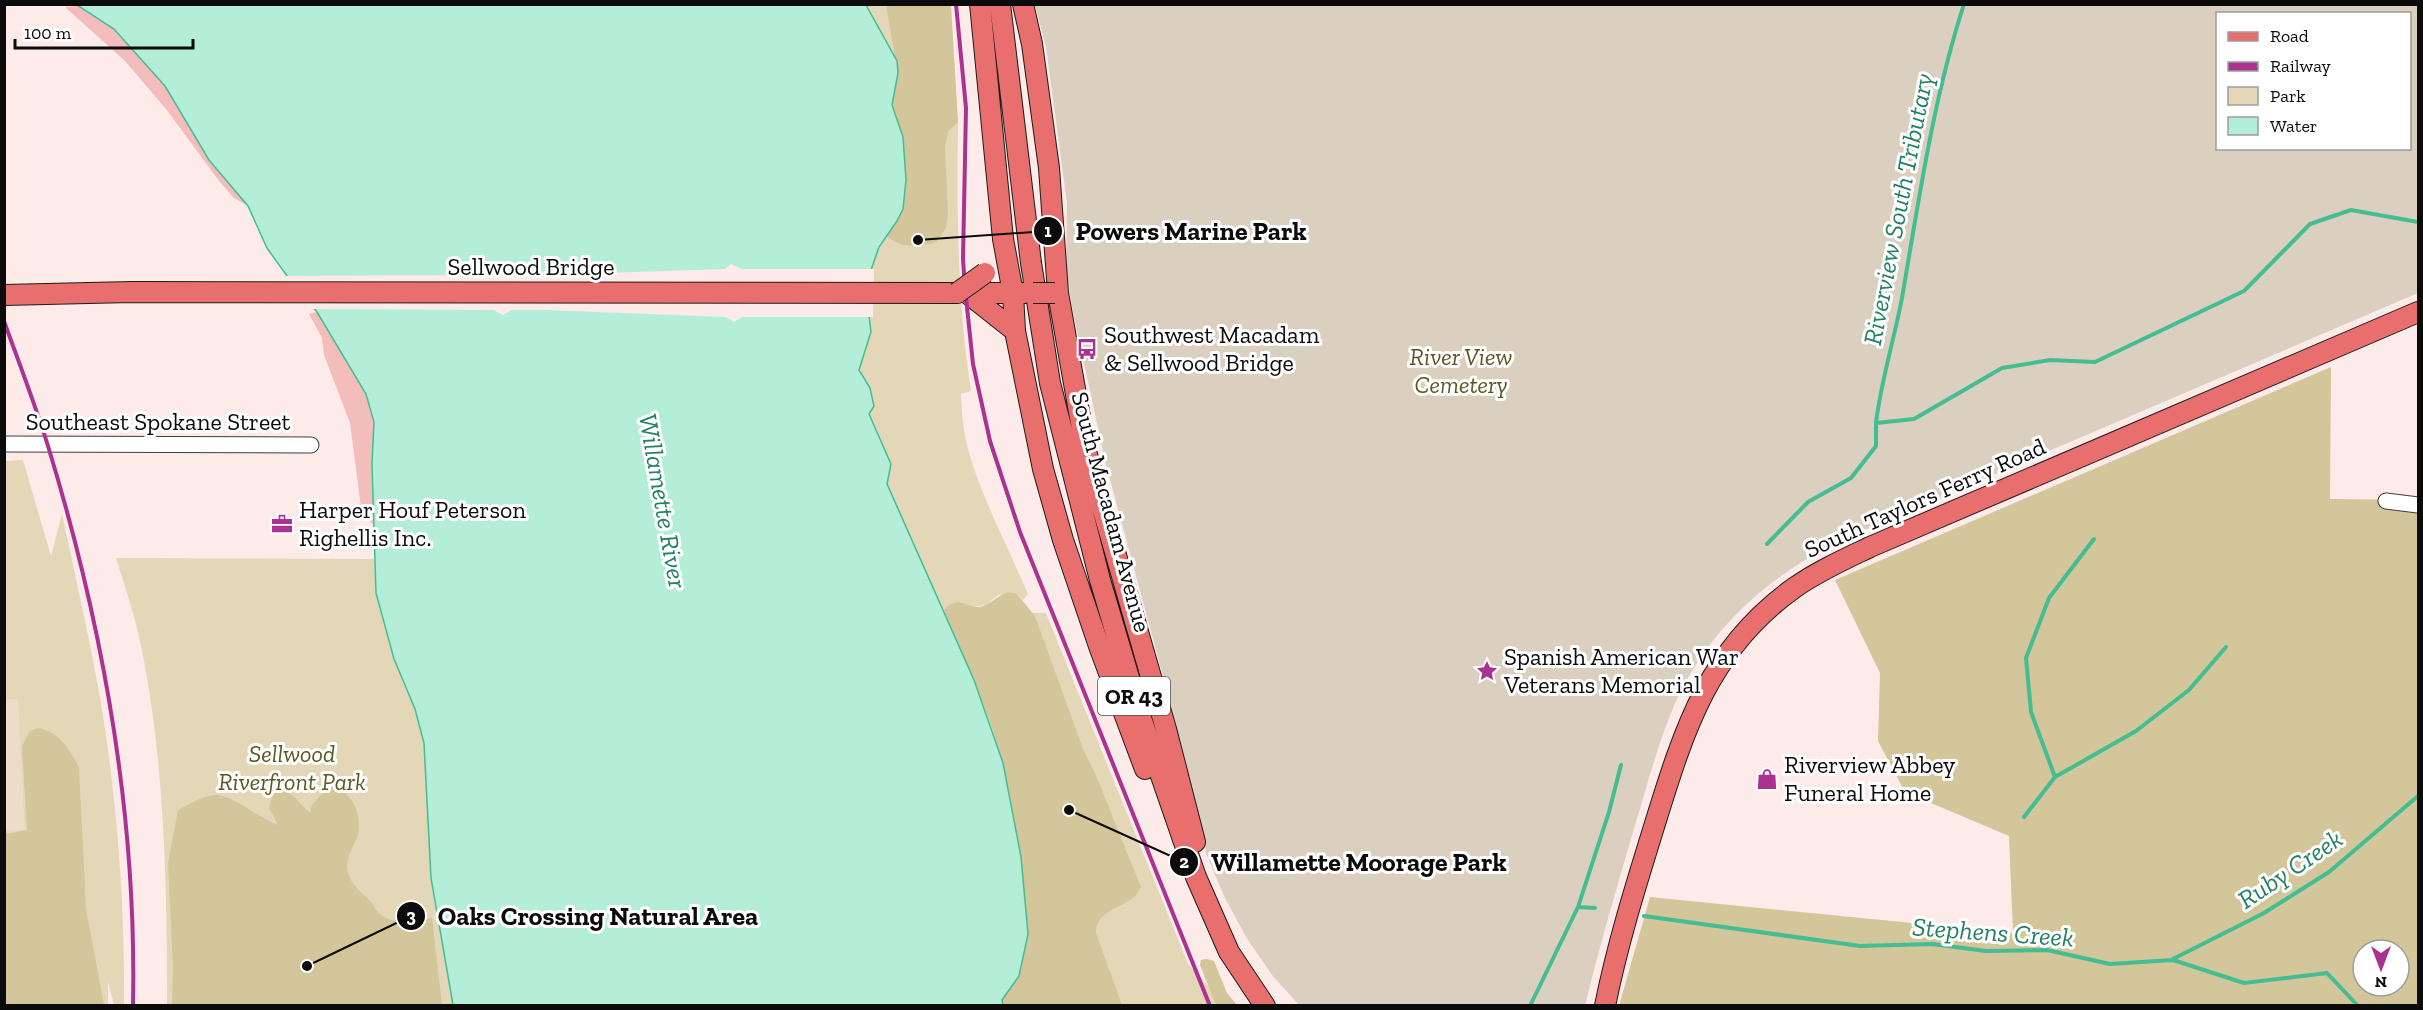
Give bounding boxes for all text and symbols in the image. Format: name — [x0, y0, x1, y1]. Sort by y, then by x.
scale bar — [15, 12, 194, 50]
legend — [2216, 12, 2411, 150]
text: 100 m — [24, 22, 72, 44]
text: Road — [2270, 25, 2309, 47]
text: Railway — [2270, 55, 2332, 77]
water label: Riverview South Tributary — [1856, 71, 1940, 347]
text: Park — [2270, 85, 2306, 107]
text: Water — [2270, 115, 2317, 137]
callout: Powers Marine Park — [1033, 209, 1319, 253]
text: Powers Marine Park — [1075, 215, 1307, 247]
text: 1 — [1044, 220, 1052, 242]
street label: Sellwood Bridge — [448, 252, 614, 281]
place label: Southwest Macadam & Sellwood Bridge — [1104, 320, 1320, 377]
bus stop icon: Southwest Macadam & Sellwood Bridge — [1075, 337, 1099, 361]
park label: River View Cemetery — [1410, 342, 1512, 399]
street label: South Macadam Avenue — [1065, 389, 1158, 635]
street label: Southeast Spokane Street — [26, 407, 290, 436]
water label: Willamette River — [632, 411, 694, 591]
street label: South Taylors Ferry Road — [1800, 431, 2050, 564]
place label: Harper Houf Peterson Righellis Inc. — [299, 495, 526, 552]
office icon: Harper Houf Peterson Righellis Inc. — [270, 512, 294, 536]
place label: Spanish American War Veterans Memorial — [1503, 642, 1739, 699]
place icon: Spanish American War Veterans Memorial — [1475, 659, 1499, 683]
road number: OR 43 — [1098, 677, 1170, 715]
park label: Sellwood Riverfront Park — [218, 739, 366, 796]
place label: Riverview Abbey Funeral Home — [1784, 750, 1956, 807]
shop icon: Riverview Abbey Funeral Home — [1755, 767, 1779, 791]
water label: Ruby Creek — [2232, 822, 2348, 916]
callout: Willamette Moorage Park — [1169, 840, 1518, 884]
text: Willamette Moorage Park — [1211, 846, 1507, 878]
text: 2 — [1179, 851, 1189, 873]
callout: Oaks Crossing Natural Area — [396, 894, 771, 938]
text: Oaks Crossing Natural Area — [438, 900, 758, 932]
text: 3 — [406, 905, 416, 927]
water label: Stephens Creek — [1911, 910, 2075, 954]
north arrow — [2351, 938, 2411, 998]
text: N — [2375, 973, 2387, 992]

